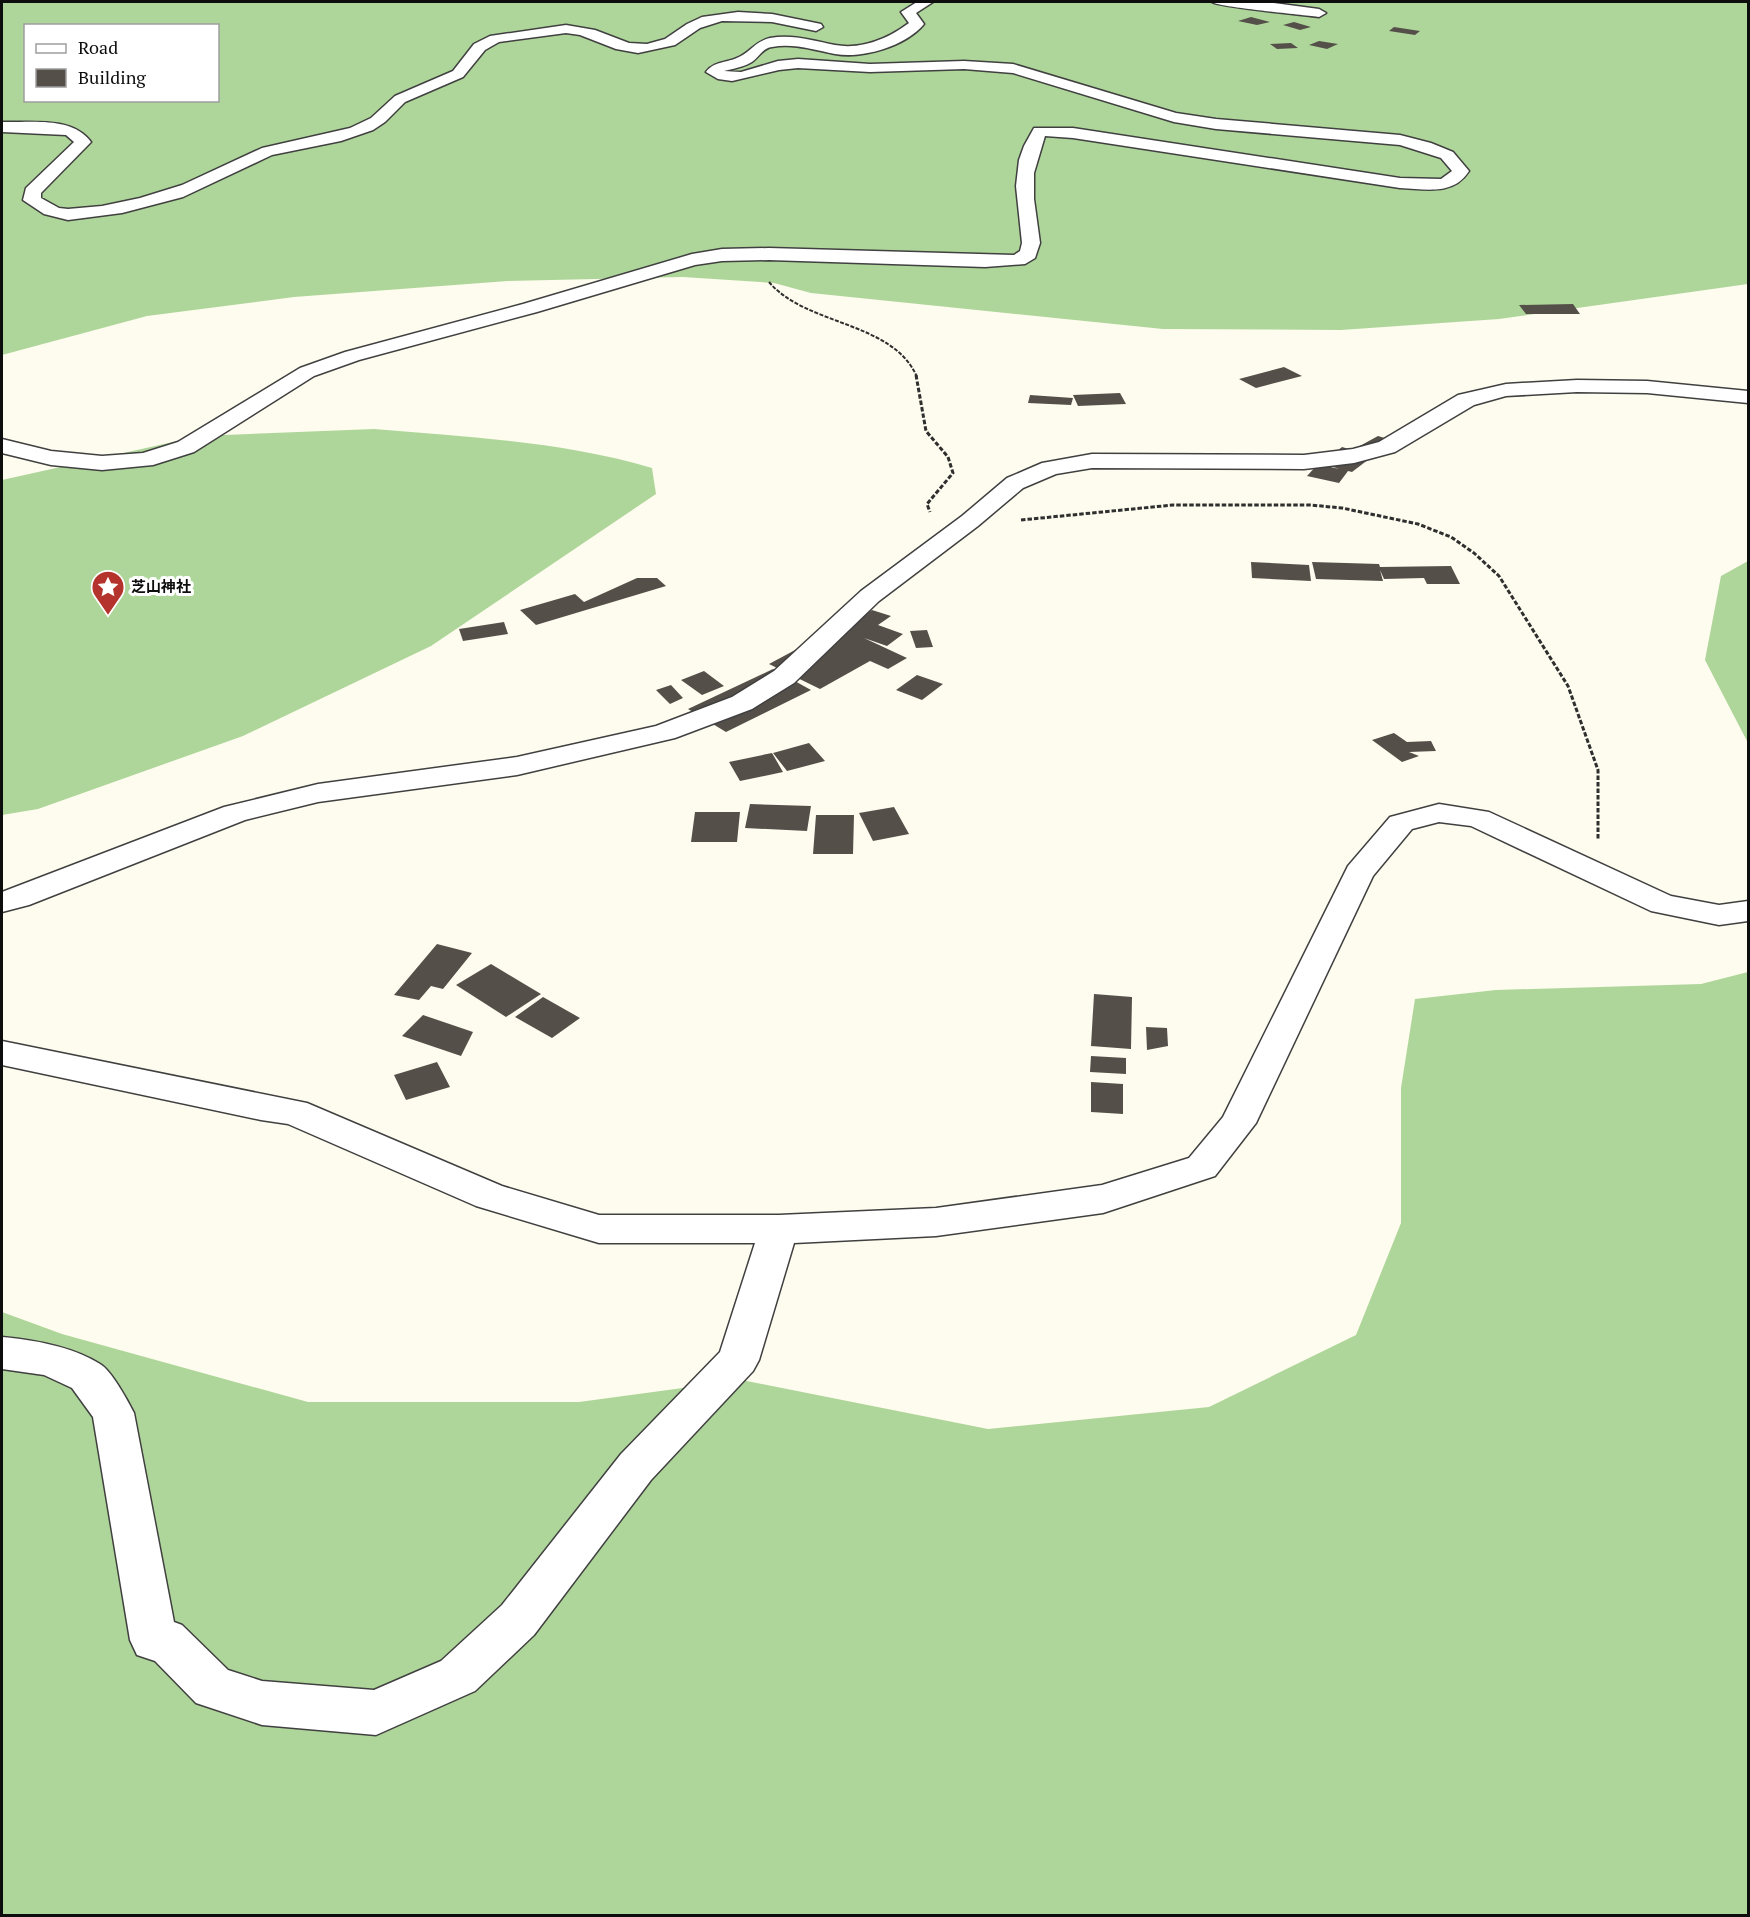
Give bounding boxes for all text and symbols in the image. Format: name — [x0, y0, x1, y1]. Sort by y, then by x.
legend — [24, 24, 219, 102]
text: Road — [78, 35, 118, 59]
text: Building — [78, 65, 146, 89]
place icon: 芝山神社 — [90, 569, 126, 616]
place label: 芝山神社 — [131, 576, 191, 596]

